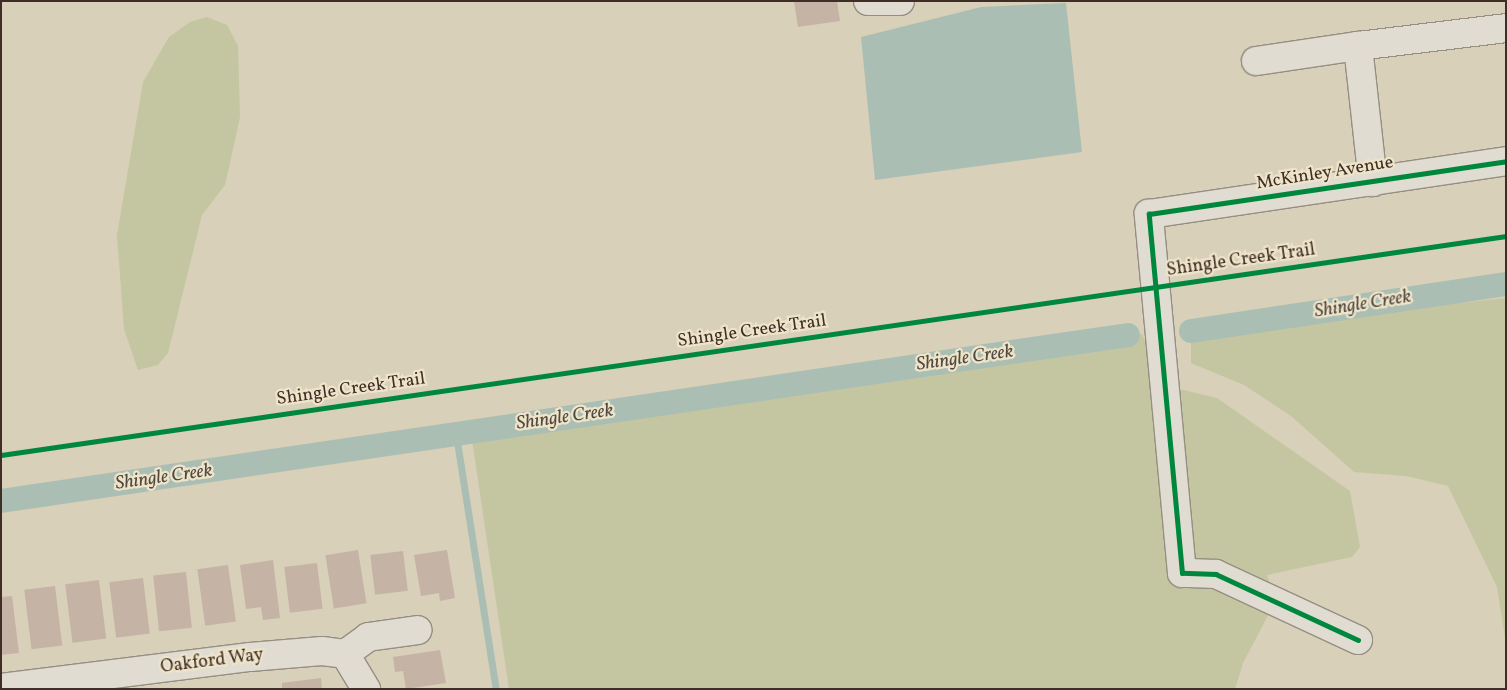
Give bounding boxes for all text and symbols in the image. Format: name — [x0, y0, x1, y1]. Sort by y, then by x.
street label: McKinley Avenue — [1255, 152, 1395, 196]
street label: Shingle Creek Trail — [1165, 240, 1317, 282]
water label: Shingle Creek — [1313, 286, 1413, 324]
street label: Shingle Creek Trail — [676, 311, 828, 353]
water label: Shingle Creek — [915, 341, 1015, 377]
street label: Shingle Creek Trail — [275, 369, 427, 411]
water label: Shingle Creek — [515, 400, 615, 436]
water label: Shingle Creek — [114, 460, 214, 496]
street label: Oakford Way — [159, 645, 265, 679]

